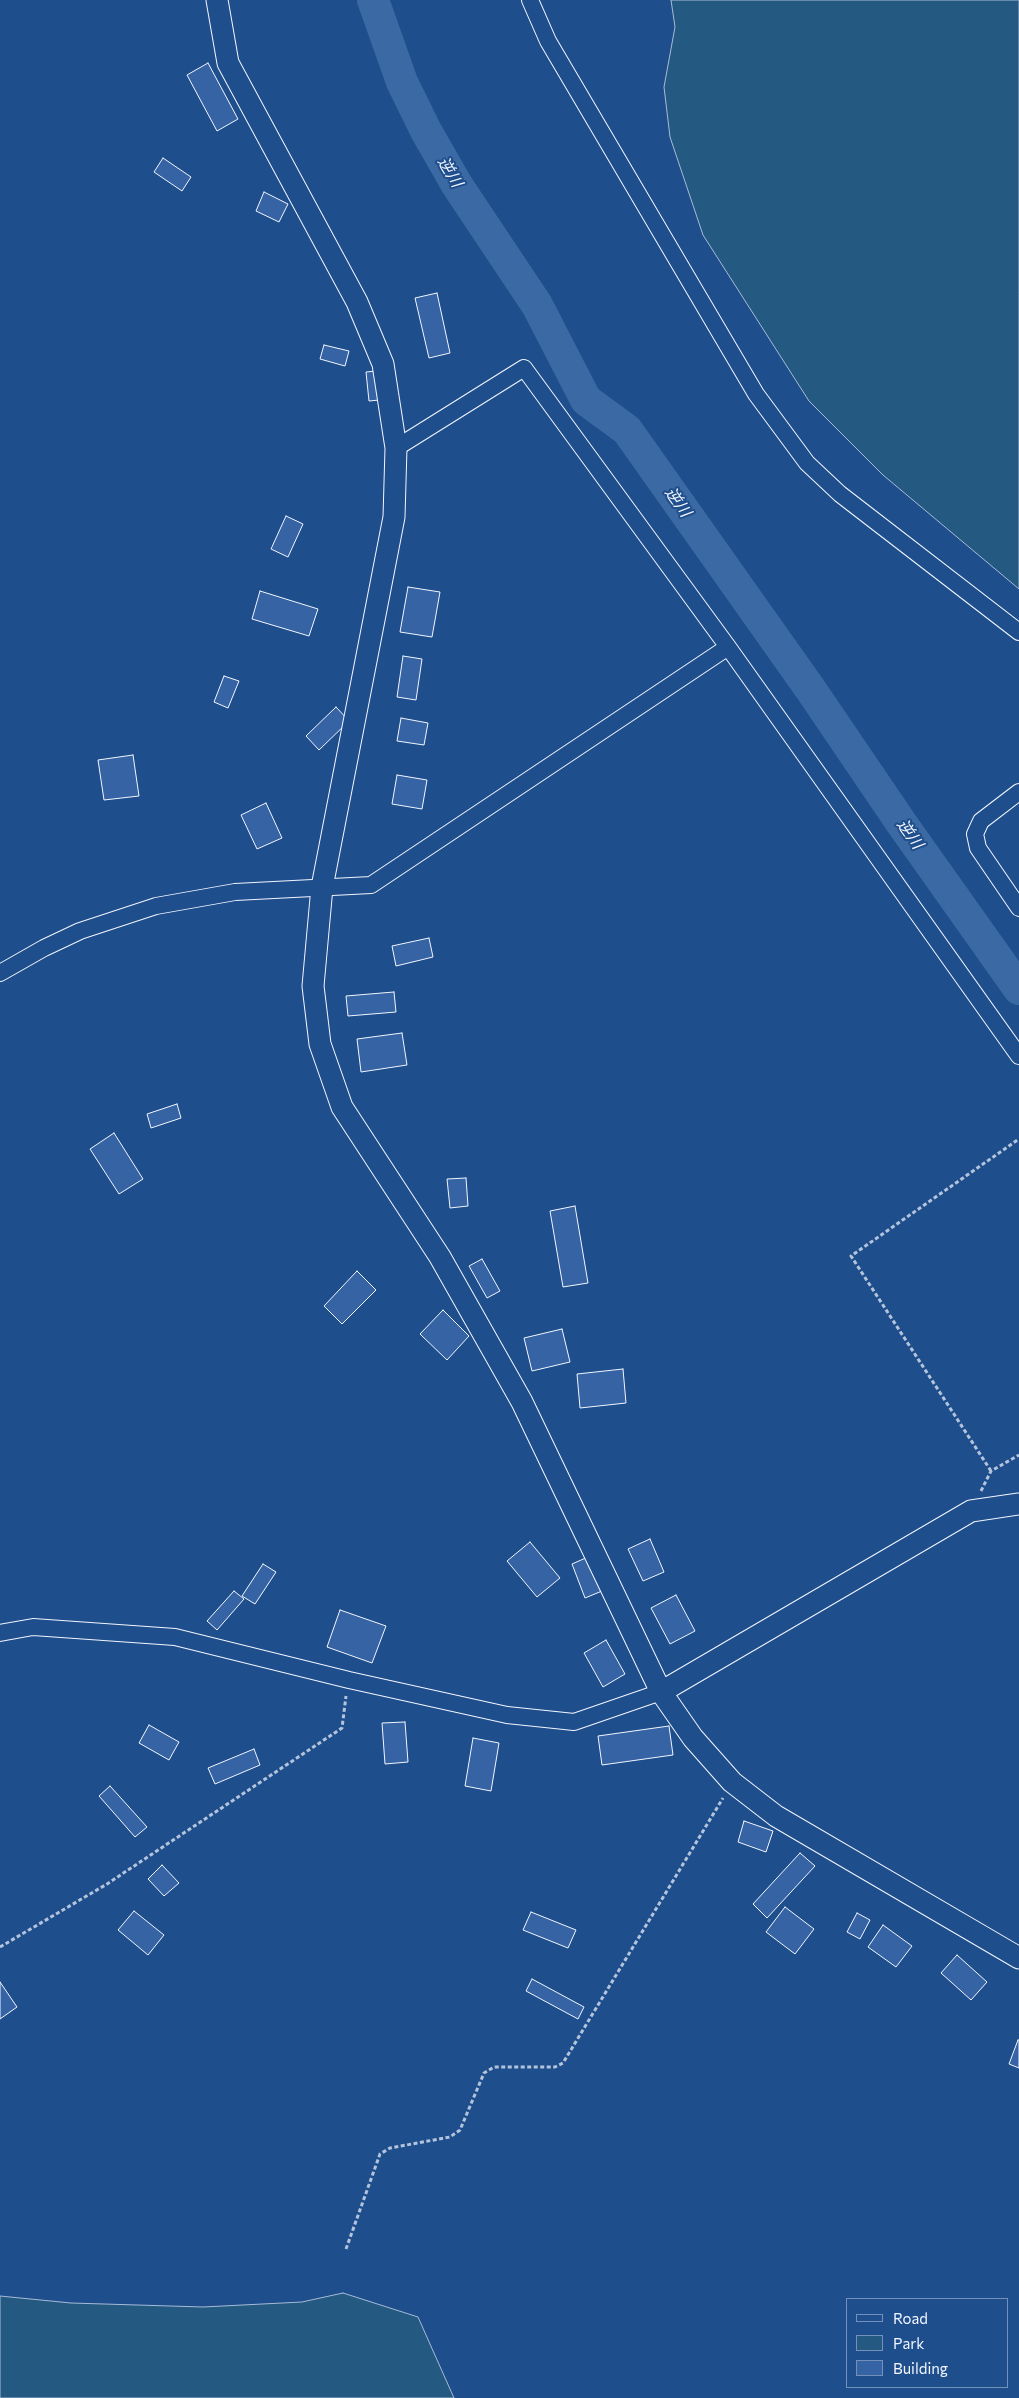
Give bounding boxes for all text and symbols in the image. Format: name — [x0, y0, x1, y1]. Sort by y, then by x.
water label: 逆川 — [434, 153, 466, 191]
water label: 逆川 — [661, 483, 695, 521]
water label: 逆川 — [893, 815, 927, 853]
legend — [846, 2298, 1009, 2388]
text: Road — [893, 2309, 928, 2327]
text: Park — [893, 2334, 924, 2352]
text: Building — [893, 2359, 948, 2377]

